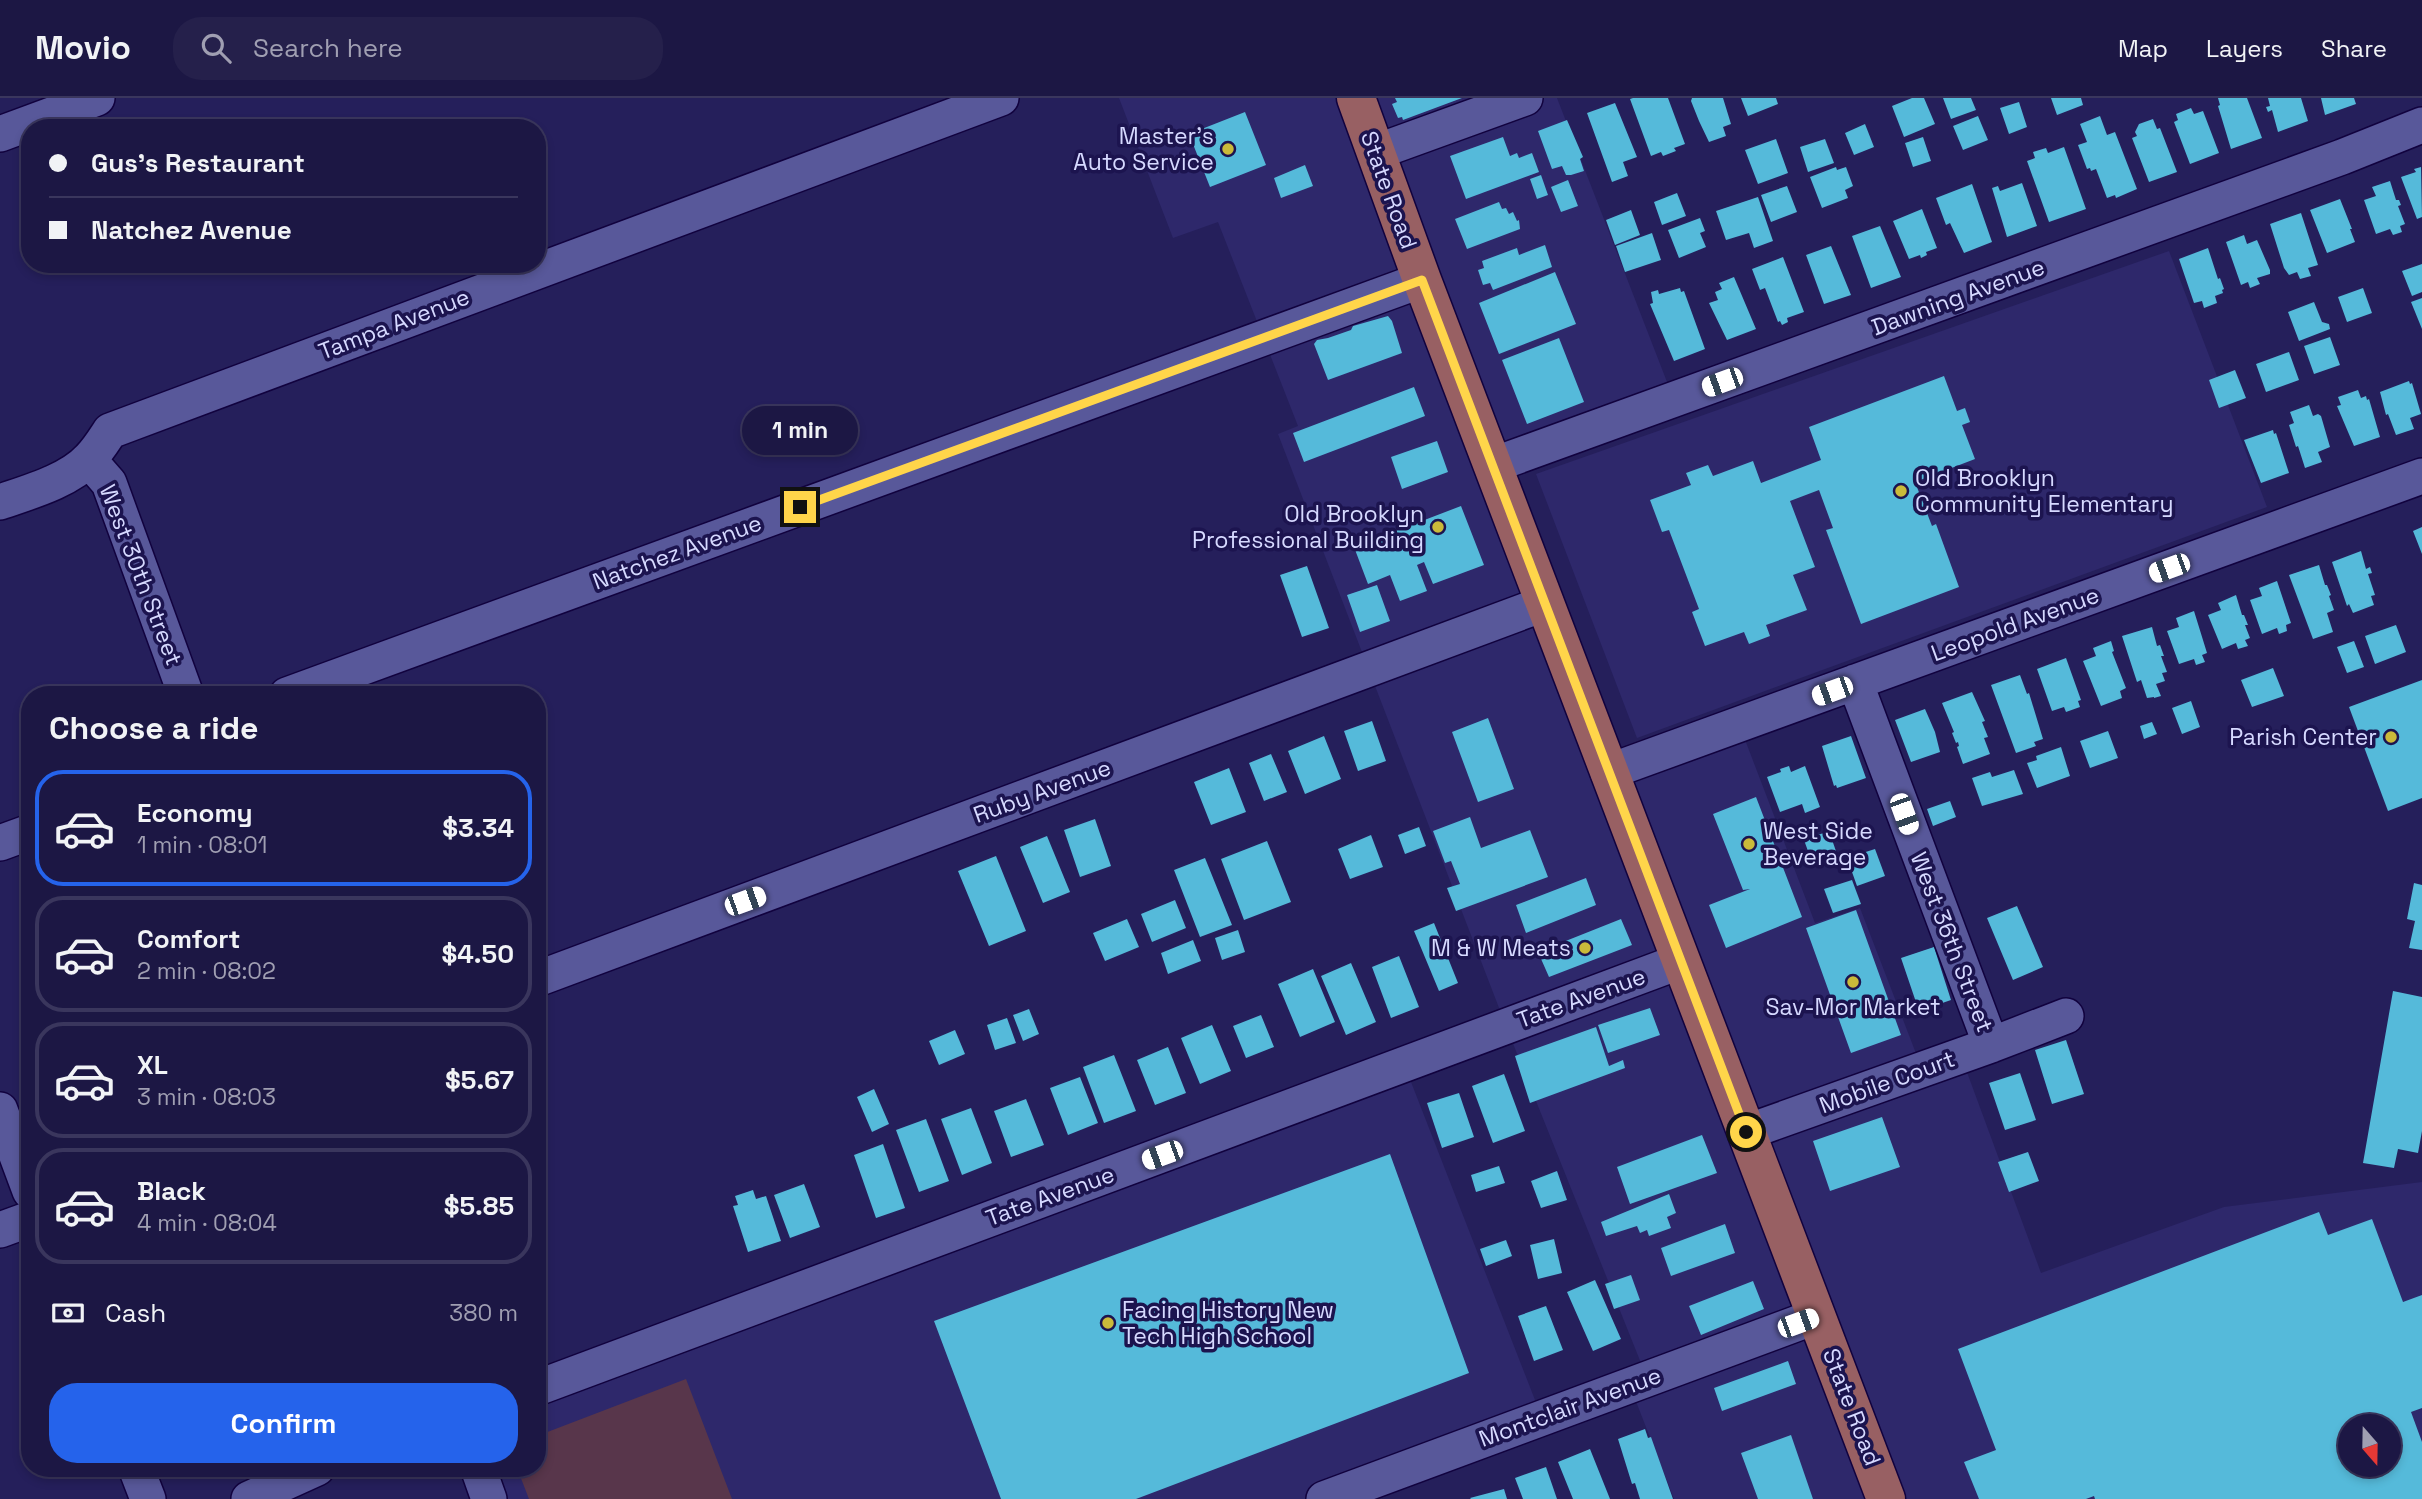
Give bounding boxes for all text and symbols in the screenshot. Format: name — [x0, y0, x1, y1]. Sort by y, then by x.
search box — [173, 17, 663, 80]
text: Movio — [35, 27, 131, 69]
icon: search — [197, 29, 235, 67]
text: Search here — [253, 31, 403, 65]
text: Map — [2118, 33, 2168, 64]
text: Layers — [2206, 33, 2283, 64]
text: Share — [2321, 33, 2387, 64]
place label: Master's Auto Service — [1073, 121, 1214, 177]
street label: State Road — [1354, 127, 1424, 253]
marker: Master's Auto Service — [1220, 141, 1236, 157]
text: Gus's Restaurant — [91, 146, 305, 180]
text: Natchez Avenue — [91, 213, 292, 247]
street label: Dawning Avenue — [1867, 252, 2049, 342]
street label: Tampa Avenue — [314, 281, 474, 367]
car — [1699, 365, 1746, 399]
callout: 1 min — [742, 406, 858, 454]
text: 1 min — [772, 415, 828, 445]
place label: Old Brooklyn Community Elementary — [1915, 463, 2174, 519]
street label: West 30th Street — [93, 480, 189, 670]
marker: Old Brooklyn Community Elementary — [1893, 483, 1909, 499]
route end — [784, 491, 816, 523]
place label: Old Brooklyn Professional Building — [1192, 499, 1424, 555]
street label: Natchez Avenue — [588, 507, 766, 597]
marker: Old Brooklyn Professional Building — [1430, 519, 1446, 535]
car — [2146, 551, 2193, 585]
street label: Leopold Avenue — [1927, 580, 2103, 668]
car — [1809, 674, 1856, 708]
text: Choose a ride — [49, 708, 259, 748]
place label: Parish Center — [2229, 722, 2377, 752]
marker: Parish Center — [2383, 729, 2399, 745]
street label: Ruby Avenue — [969, 752, 1115, 830]
car — [1887, 791, 1922, 837]
text: Economy — [137, 796, 253, 830]
icon: car — [53, 797, 116, 860]
text: $3.34 — [442, 811, 514, 845]
place label: West Side Beverage — [1763, 816, 1873, 872]
text: 1 min · 08:01 — [137, 830, 267, 860]
marker: West Side Beverage — [1741, 836, 1757, 852]
street label: West 36th Street — [1904, 848, 2000, 1036]
car — [722, 884, 769, 918]
text: Comfort — [137, 922, 240, 956]
icon: car — [53, 923, 116, 986]
place label: M & W Meats — [1431, 933, 1571, 963]
text: $4.50 — [442, 937, 514, 971]
marker: M & W Meats — [1577, 940, 1593, 956]
text: 2 min · 08:02 — [137, 956, 276, 986]
street label: Tate Avenue — [1513, 961, 1649, 1035]
marker: Sav-Mor Market — [1845, 974, 1861, 990]
place label: Sav-Mor Market — [1765, 992, 1941, 1022]
street label: Mobile Court — [1815, 1044, 1959, 1120]
text: XL — [137, 1048, 168, 1082]
icon: car — [53, 1049, 116, 1112]
text: $5.67 — [445, 1063, 514, 1097]
text: 3 min · 08:03 — [137, 1082, 276, 1112]
route start — [1730, 1116, 1762, 1148]
car — [1139, 1138, 1186, 1172]
street label: Tate Avenue — [982, 1159, 1118, 1233]
text: Black — [137, 1174, 206, 1208]
icon: car — [53, 1175, 116, 1238]
text: $5.85 — [444, 1189, 514, 1223]
text: 4 min · 08:04 — [137, 1208, 277, 1238]
icon: cash — [49, 1294, 87, 1332]
place label: Facing History New Tech High School — [1122, 1295, 1334, 1351]
text: Cash — [105, 1296, 166, 1330]
text: 380 m — [449, 1298, 518, 1328]
car — [1775, 1306, 1822, 1340]
marker: Facing History New Tech High School — [1100, 1315, 1116, 1331]
street label: State Road — [1816, 1344, 1888, 1470]
street label: Montclair Avenue — [1475, 1360, 1665, 1454]
button: Confirm — [49, 1383, 518, 1463]
north arrow — [2338, 1414, 2401, 1477]
map controls — [2338, 1414, 2401, 1477]

